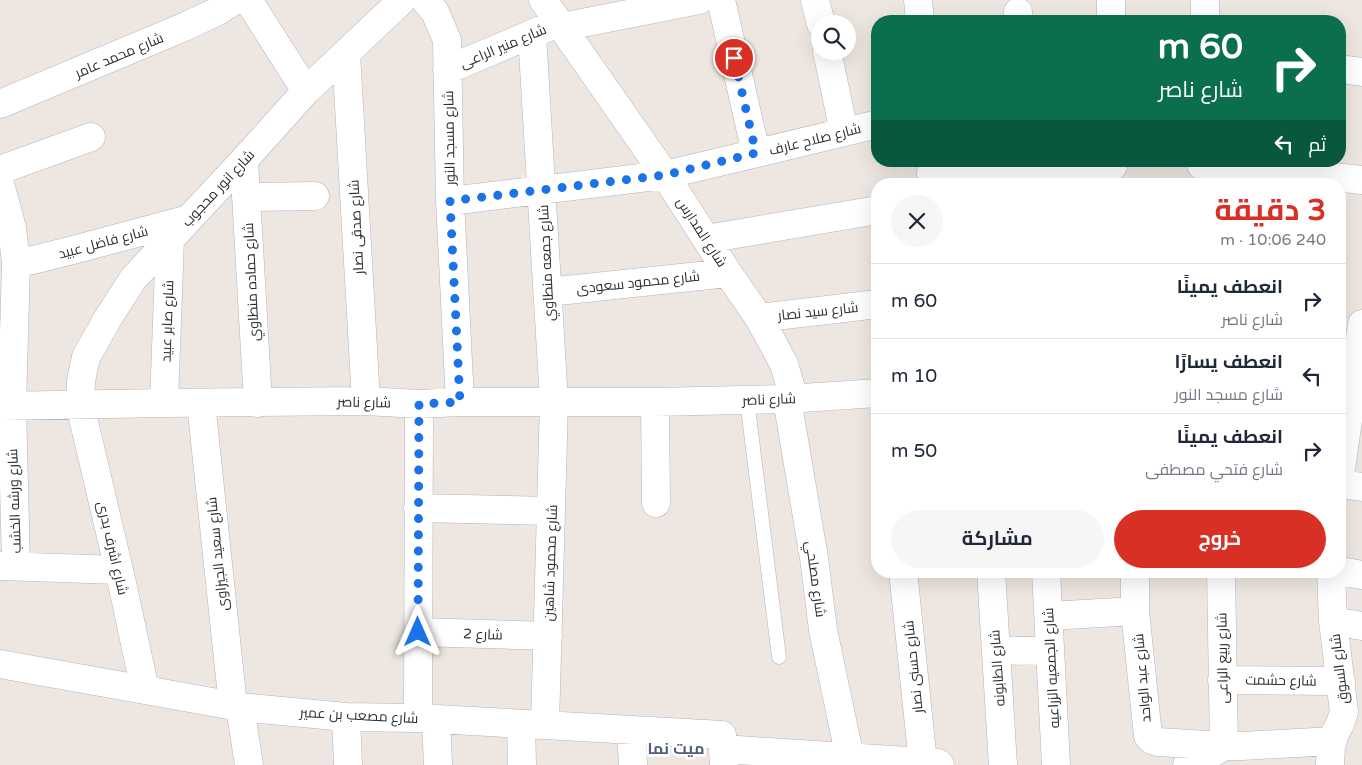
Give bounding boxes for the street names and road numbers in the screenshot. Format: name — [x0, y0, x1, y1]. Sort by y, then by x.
street label: شارع منير الراعى — [457, 21, 549, 72]
street label: شارع محمد عامر — [72, 29, 166, 82]
street label: شارع مسجد النور — [440, 90, 459, 187]
street label: شارع صلاح عارف — [767, 120, 863, 159]
street label: شارع انور محجوب — [178, 146, 258, 230]
street label: شارع صدقى نصار — [346, 179, 368, 276]
street label: شارع المدارس — [673, 194, 730, 270]
street label: شارع جمعه منطاوي — [535, 204, 561, 322]
street label: شارع فاضل عبيد — [56, 222, 150, 263]
street label: شارع حماده منطاوي — [240, 222, 266, 342]
street label: شارع محمود سعودى — [575, 268, 701, 297]
street label: شارع صابر عبيد — [158, 280, 177, 362]
street label: شارع سيد نصار — [776, 299, 859, 324]
street label: شارع ناصر — [741, 390, 796, 409]
street label: شارع ناصر — [336, 394, 391, 411]
street label: شارع ورشه الخشب — [4, 448, 25, 554]
street label: شارع سعيد الجيزاوى — [203, 496, 232, 612]
street label: شارع اشرف بدرى — [93, 500, 132, 597]
street label: شارع محمود شاهين — [540, 504, 561, 622]
street label: شارع مصلحي — [799, 540, 829, 619]
street label: شارع الجمعيه الزراعيه — [1040, 607, 1063, 729]
street label: شارع ربيع الراعى — [1213, 612, 1232, 704]
street label: شارع حسنى نصار — [900, 620, 927, 715]
street label: شارع 2 — [463, 625, 503, 644]
street label: شارع الطابونه — [986, 629, 1009, 707]
street label: شارع عبد الواحد — [1130, 633, 1155, 723]
street label: شارع السوق — [1327, 633, 1352, 705]
street label: شارع حشمت — [1245, 671, 1317, 690]
street label: شارع مصعب بن عمير — [298, 704, 419, 727]

